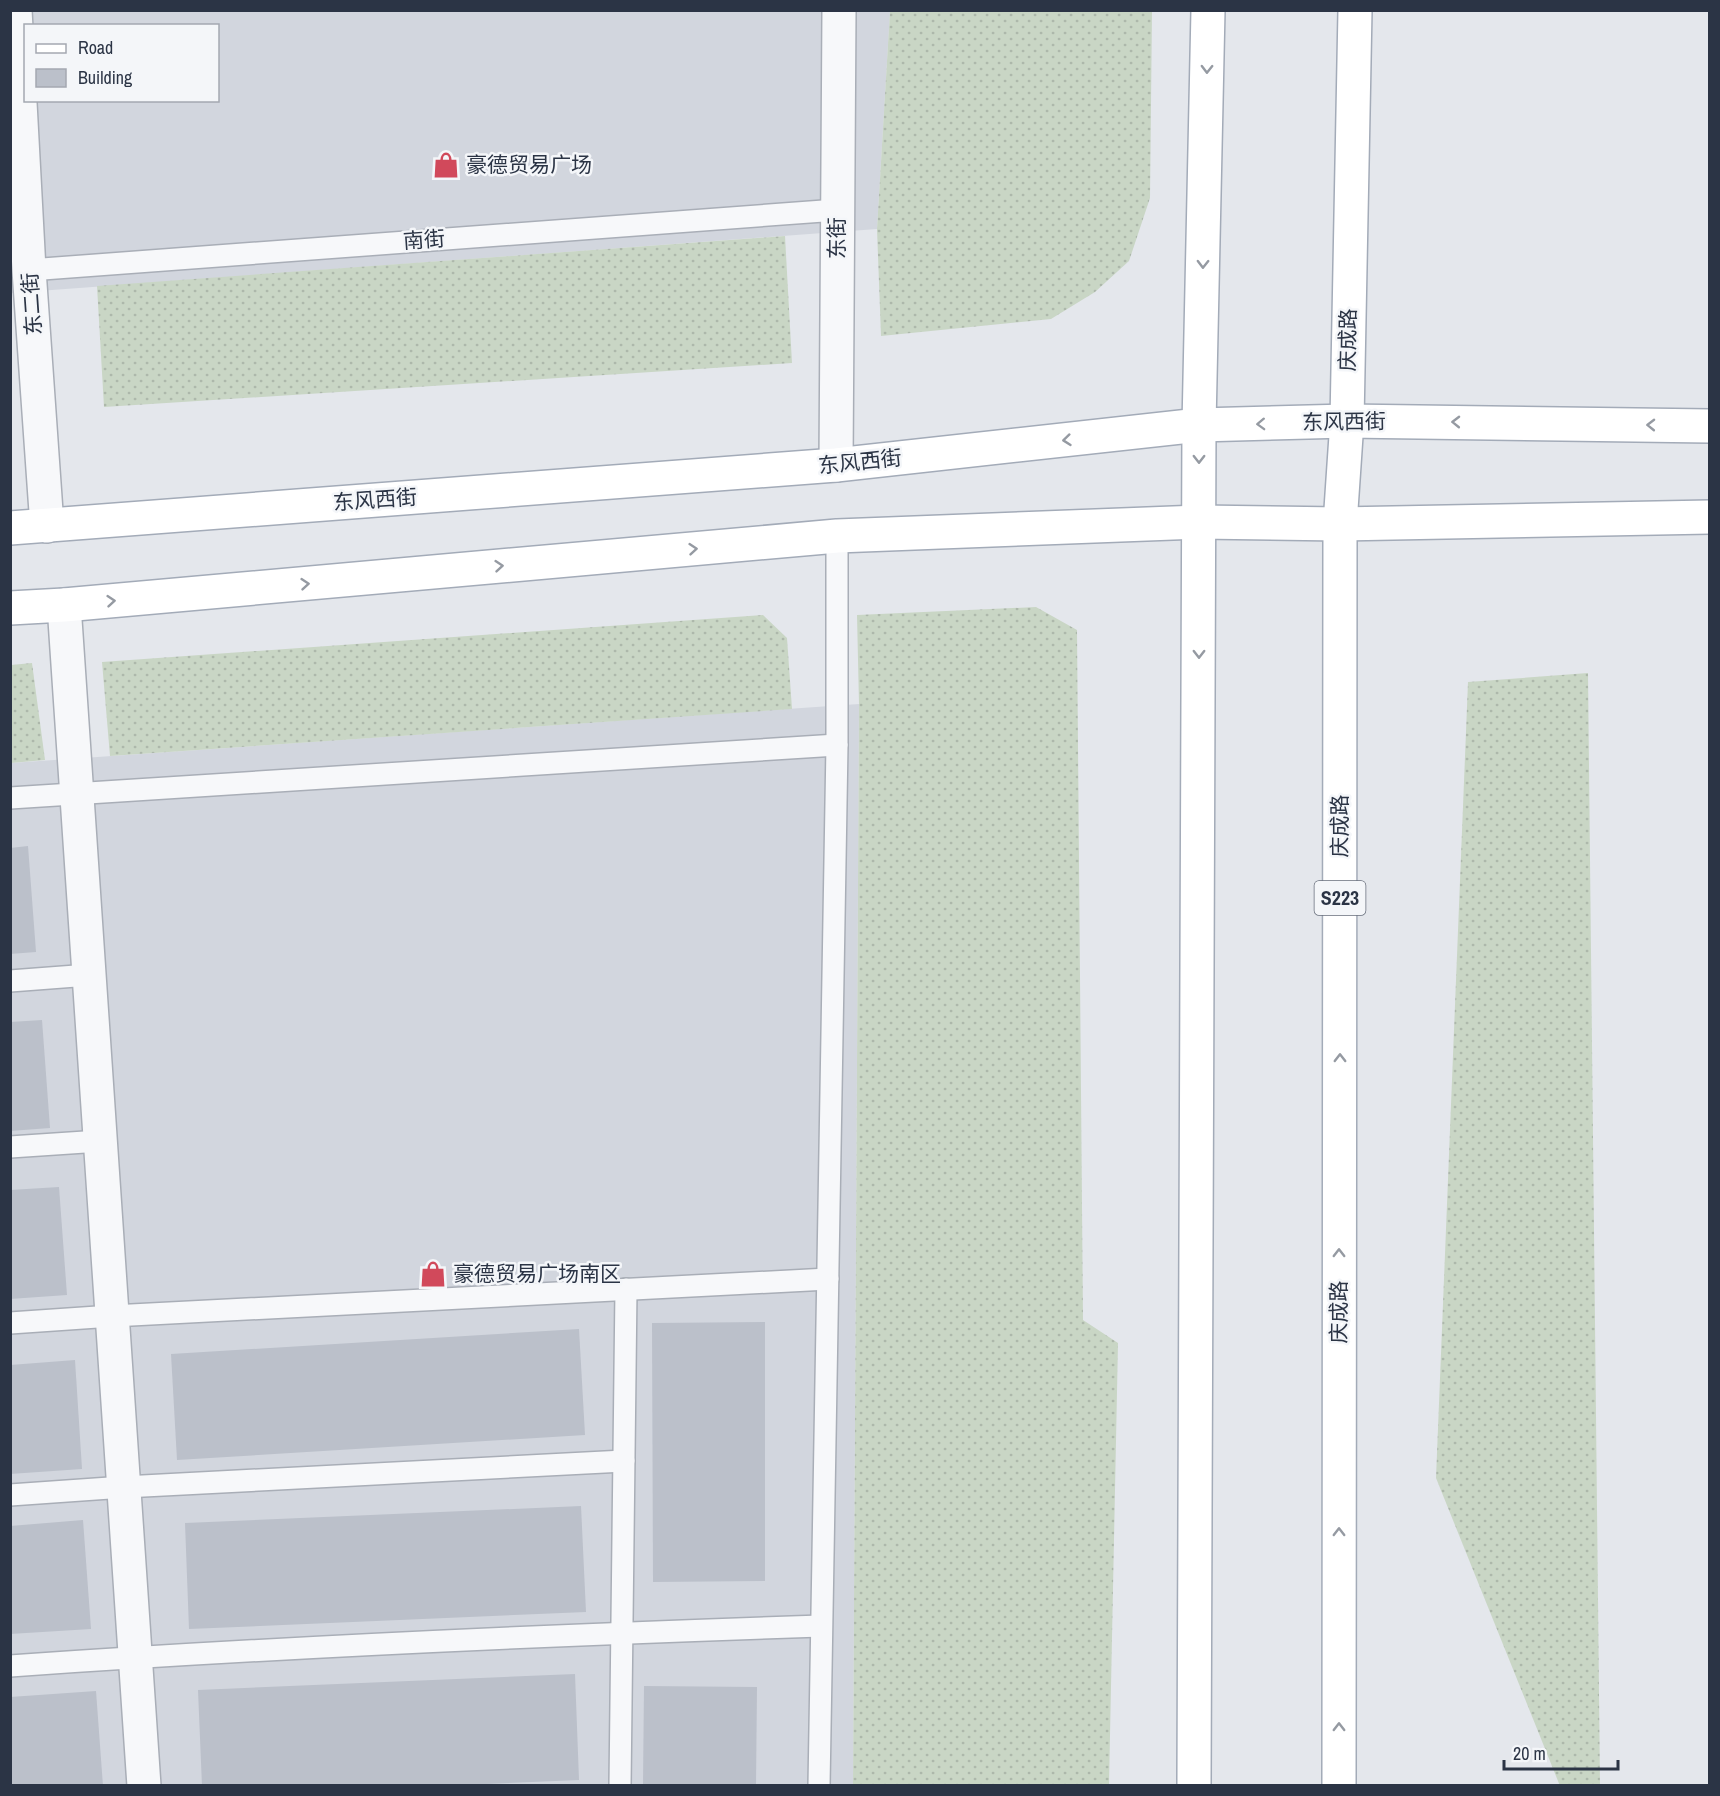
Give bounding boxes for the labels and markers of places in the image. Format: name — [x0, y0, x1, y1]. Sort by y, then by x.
shop icon: 豪德贸易广场 — [431, 150, 461, 180]
place label: 豪德贸易广场 — [466, 150, 592, 179]
shop icon: 豪德贸易广场南区 — [418, 1259, 448, 1289]
place label: 豪德贸易广场南区 — [453, 1259, 621, 1288]

